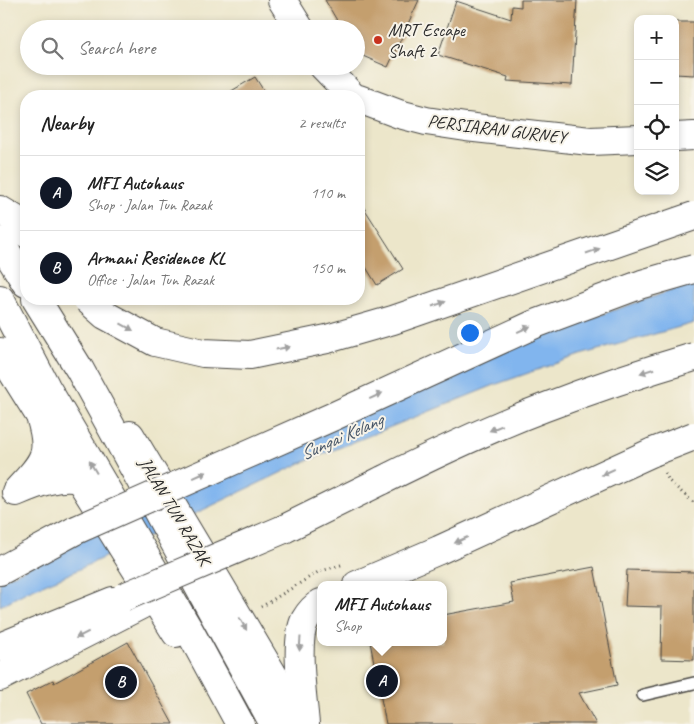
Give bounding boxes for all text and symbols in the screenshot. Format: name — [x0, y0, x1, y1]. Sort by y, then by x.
map controls — [634, 15, 679, 195]
button: + — [634, 15, 679, 60]
place label: MRT Escape Shaft 2 — [388, 19, 466, 62]
search box — [20, 20, 365, 75]
icon: search — [38, 34, 66, 62]
marker: MRT Escape Shaft 2 — [372, 34, 384, 46]
text: Search here — [78, 36, 155, 60]
button: − — [634, 60, 679, 105]
button: locate — [634, 105, 679, 150]
text: Nearby — [40, 110, 93, 136]
street label: PERSIARAN GURNEY — [426, 110, 571, 149]
text: 2 results — [298, 113, 345, 133]
button: layers — [634, 150, 679, 195]
text: MFI Autohaus — [87, 171, 183, 195]
text: A — [52, 183, 60, 203]
text: 110 m — [311, 183, 345, 203]
text: Shop · Jalan Tun Razak — [87, 195, 212, 215]
text: Armani Residence KL — [87, 246, 226, 270]
one-way arrow — [586, 247, 601, 255]
text: B — [52, 258, 60, 278]
text: 150 m — [311, 258, 345, 278]
text: Office · Jalan Tun Razak — [87, 270, 214, 290]
one-way arrow — [432, 299, 447, 307]
your location — [457, 320, 483, 346]
one-way arrow — [119, 323, 134, 331]
one-way arrow — [517, 324, 531, 332]
one-way arrow — [276, 344, 291, 352]
one-way arrow — [640, 367, 655, 375]
one-way arrow — [369, 392, 383, 400]
water label: Sungai Kelang — [296, 407, 389, 466]
one-way arrow — [488, 425, 503, 433]
street label: JALAN TUN RAZAK — [134, 452, 217, 571]
one-way arrow — [89, 460, 98, 474]
one-way arrow — [601, 469, 615, 477]
one-way arrow — [193, 470, 207, 478]
one-way arrow — [454, 536, 468, 544]
popup — [317, 581, 447, 646]
text: MFI Autohaus — [334, 592, 430, 616]
one-way arrow — [239, 616, 247, 631]
text: Shop — [334, 616, 361, 636]
one-way arrow — [75, 631, 89, 639]
one-way arrow — [296, 637, 304, 653]
pin: A — [366, 662, 398, 700]
pin: B — [105, 663, 137, 701]

